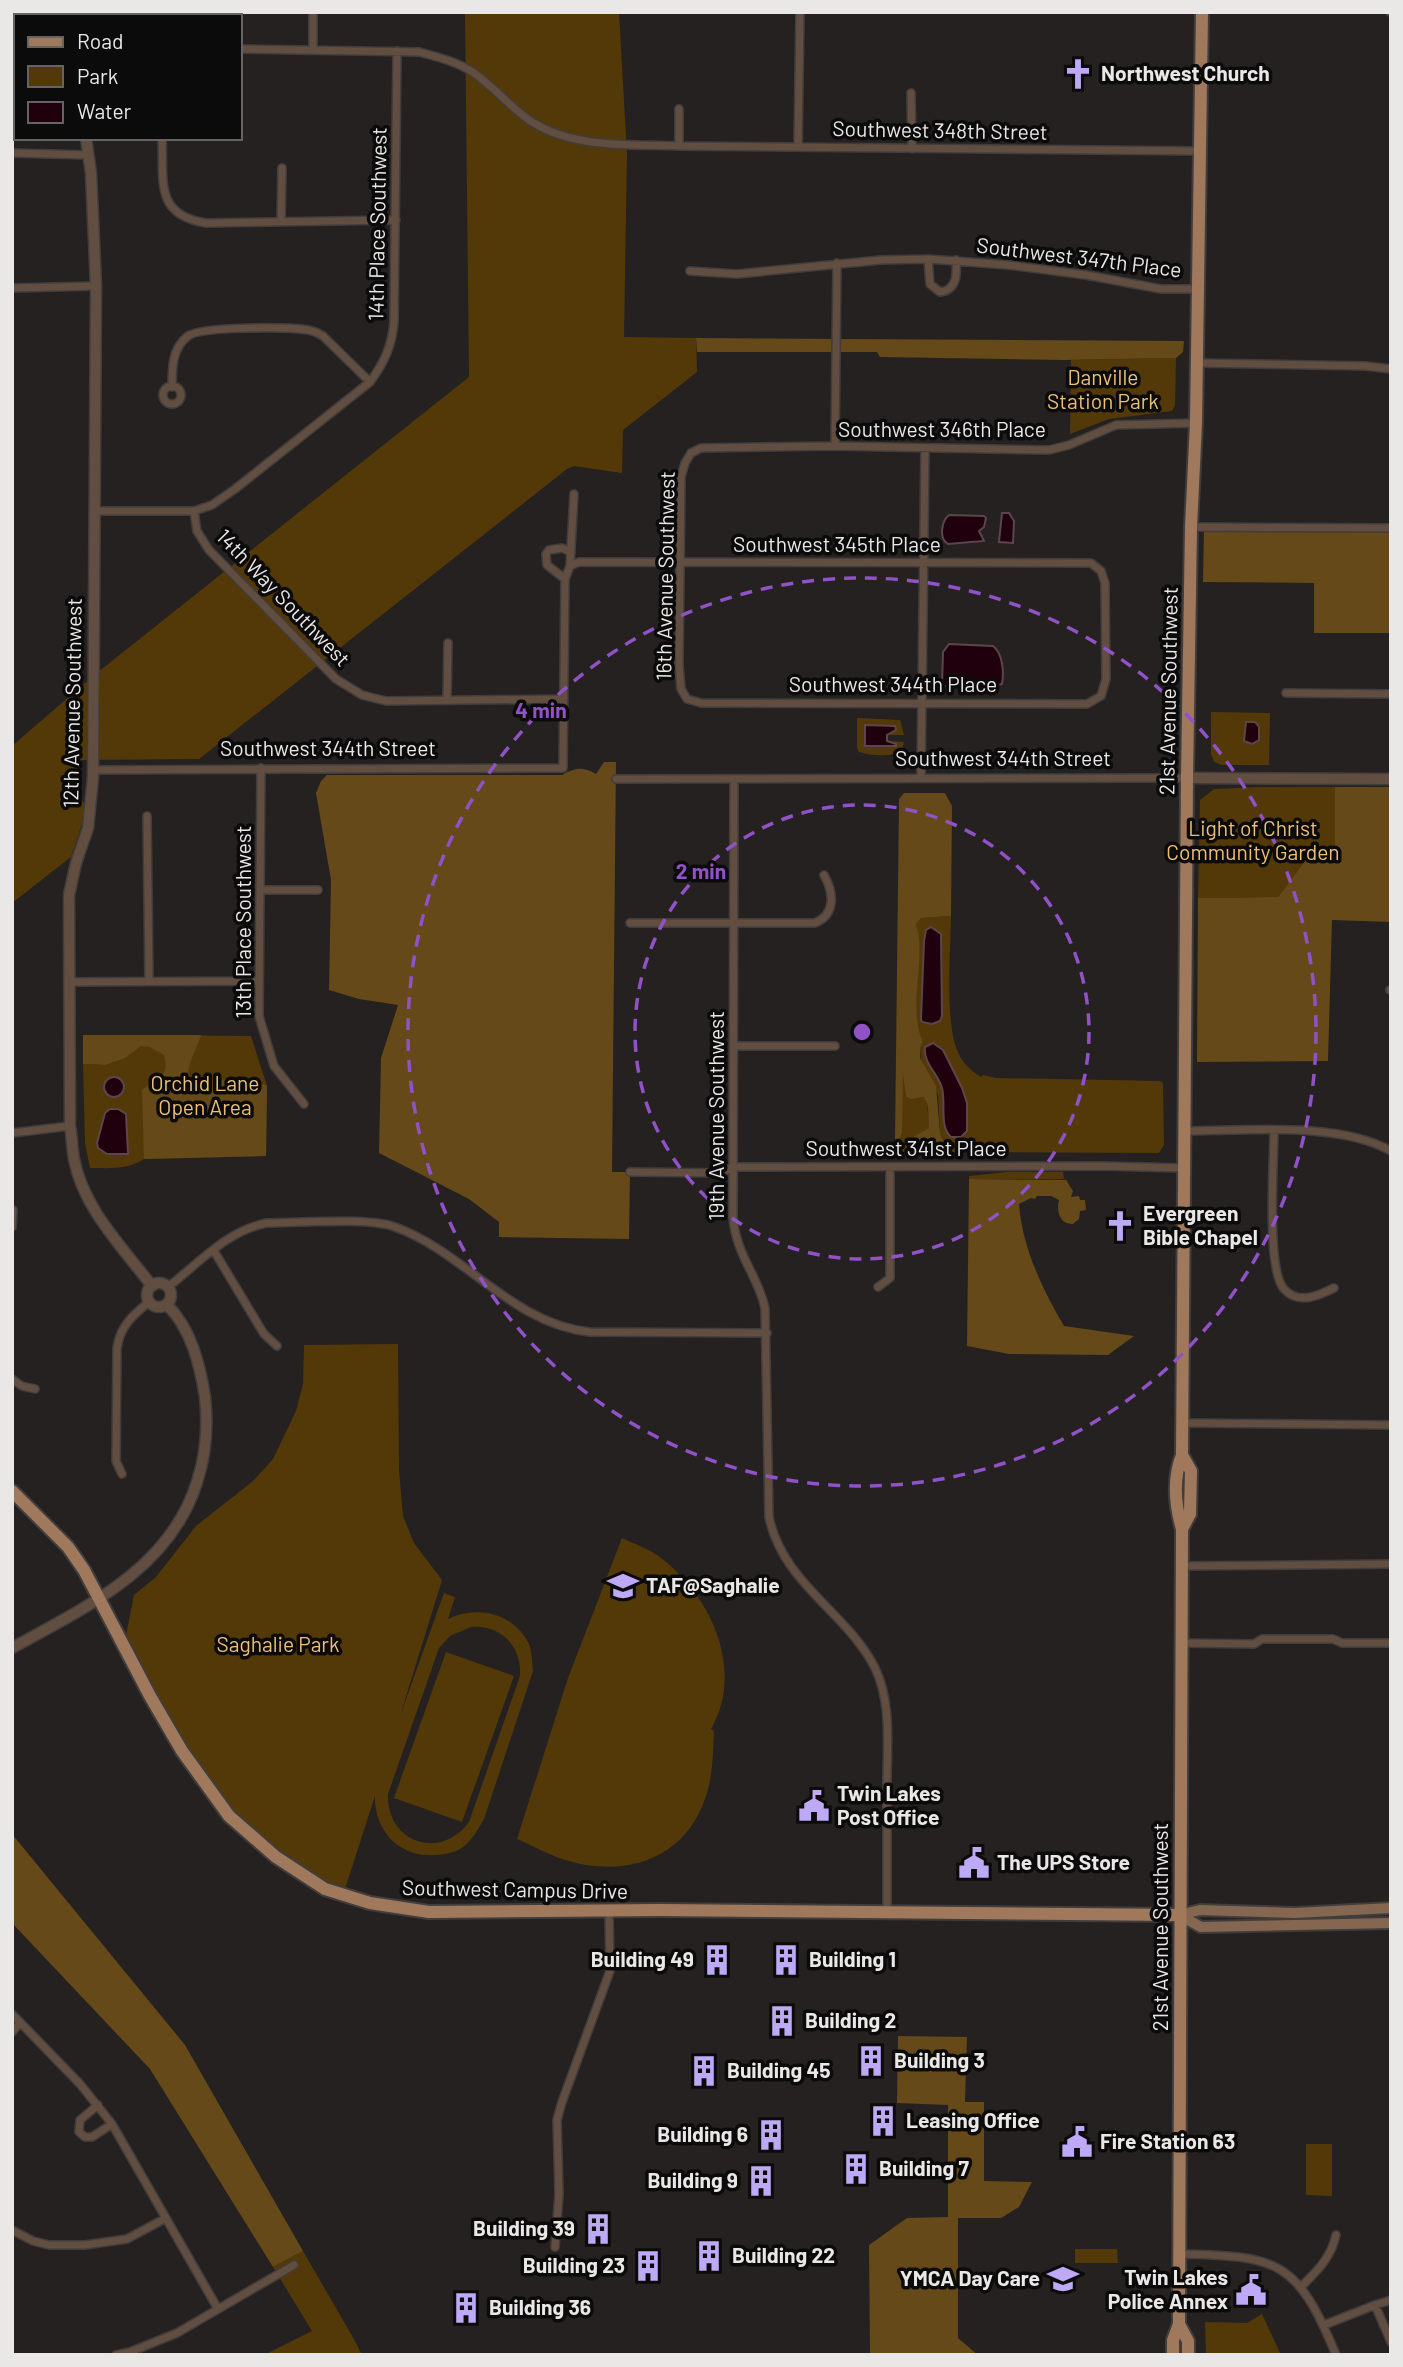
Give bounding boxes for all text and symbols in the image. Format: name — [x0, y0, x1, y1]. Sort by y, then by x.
legend — [14, 14, 242, 140]
text: Road — [77, 28, 123, 53]
church icon: Northwest Church — [1061, 57, 1095, 91]
place label: Northwest Church — [1101, 60, 1270, 85]
text: Park — [77, 63, 118, 88]
text: Water — [77, 98, 132, 123]
street label: Southwest 348th Street — [832, 115, 1048, 144]
street label: 14th Place Southwest — [362, 127, 391, 321]
street label: Southwest 347th Place — [975, 232, 1183, 281]
park label: Danville Station Park — [1047, 364, 1159, 413]
street label: Southwest 346th Place — [838, 416, 1046, 441]
street label: 16th Avenue Southwest — [650, 471, 679, 681]
street label: 14th Way Southwest — [212, 523, 356, 671]
street label: Southwest 345th Place — [733, 531, 941, 556]
street label: 21st Avenue Southwest — [1153, 587, 1182, 795]
street label: 12th Avenue Southwest — [57, 598, 86, 808]
street label: Southwest 344th Place — [789, 671, 997, 696]
text: 4 min — [515, 697, 567, 722]
street label: Southwest 344th Street — [220, 735, 436, 760]
street label: Southwest 344th Street — [895, 745, 1111, 770]
park label: Light of Christ Community Garden — [1166, 815, 1340, 864]
street label: 13th Place Southwest — [230, 826, 255, 1018]
text: 2 min — [676, 858, 726, 883]
street label: 19th Avenue Southwest — [703, 1011, 728, 1221]
centre of rings — [850, 1020, 874, 1044]
park label: Orchid Lane Open Area — [151, 1070, 259, 1119]
street label: Southwest 341st Place — [805, 1135, 1007, 1160]
place label: Evergreen Bible Chapel — [1143, 1200, 1258, 1249]
church icon: Evergreen Bible Chapel — [1103, 1209, 1137, 1243]
school or university icon: TAF@Saghalie — [606, 1569, 640, 1603]
place label: TAF@Saghalie — [646, 1572, 780, 1597]
park label: Saghalie Park — [216, 1631, 340, 1656]
place label: Twin Lakes Post Office — [837, 1780, 941, 1829]
public building icon: Twin Lakes Post Office — [797, 1789, 831, 1823]
street label: 21st Avenue Southwest — [1147, 1823, 1172, 2031]
public building icon: The UPS Store — [957, 1846, 991, 1880]
place label: The UPS Store — [997, 1849, 1130, 1874]
street label: Southwest Campus Drive — [402, 1874, 628, 1903]
building icon: Building 49 — [700, 1943, 734, 1977]
building icon: Building 1 — [769, 1943, 803, 1977]
place label: Building 49 — [591, 1946, 694, 1971]
place label: Building 1 — [809, 1946, 896, 1971]
building icon: Building 2 — [765, 2004, 799, 2038]
place label: Building 2 — [805, 2007, 896, 2032]
building icon: Building 3 — [854, 2044, 888, 2078]
place label: Building 3 — [894, 2047, 985, 2072]
building icon: Building 45 — [687, 2054, 721, 2088]
place label: Building 45 — [727, 2057, 830, 2082]
building icon: Leasing Office — [866, 2104, 900, 2138]
place label: Leasing Office — [906, 2107, 1040, 2132]
building icon: Building 6 — [754, 2118, 788, 2152]
place label: Building 6 — [657, 2121, 748, 2146]
public building icon: Fire Station 63 — [1060, 2125, 1094, 2159]
place label: Fire Station 63 — [1100, 2128, 1235, 2153]
building icon: Building 7 — [839, 2152, 873, 2186]
place label: Building 7 — [879, 2155, 969, 2180]
building icon: Building 9 — [744, 2164, 778, 2198]
place label: Building 9 — [647, 2167, 738, 2192]
building icon: Building 39 — [581, 2212, 615, 2246]
place label: Building 39 — [473, 2215, 575, 2240]
building icon: Building 22 — [692, 2239, 726, 2273]
place label: Building 22 — [732, 2242, 835, 2267]
building icon: Building 23 — [631, 2249, 665, 2283]
place label: Building 23 — [523, 2252, 625, 2277]
school or university icon: YMCA Day Care — [1046, 2262, 1080, 2296]
place label: Twin Lakes Police Annex — [1108, 2264, 1228, 2313]
place label: YMCA Day Care — [900, 2265, 1040, 2290]
public building icon: Twin Lakes Police Annex — [1234, 2273, 1268, 2307]
building icon: Building 36 — [449, 2291, 483, 2325]
place label: Building 36 — [489, 2294, 591, 2319]

